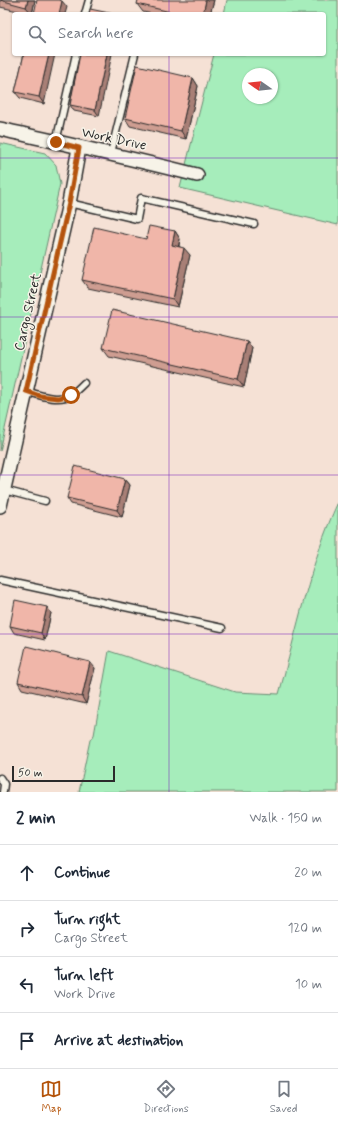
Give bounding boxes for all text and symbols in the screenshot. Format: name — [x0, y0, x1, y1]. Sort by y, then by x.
search box — [12, 12, 326, 56]
icon: search — [26, 23, 48, 45]
text: Search here — [58, 24, 134, 44]
north arrow — [242, 68, 278, 104]
street label: Work Drive — [80, 123, 148, 155]
route end — [47, 133, 65, 151]
street label: Cargo Street — [10, 271, 47, 353]
route start — [62, 386, 80, 404]
scale bar — [12, 764, 115, 783]
text: 50 m — [18, 766, 43, 780]
text: 2 min — [16, 807, 56, 829]
text: Walk · 150 m — [249, 810, 322, 827]
icon: ahead — [16, 862, 38, 884]
text: Continue — [54, 863, 110, 883]
text: 20 m — [294, 864, 322, 881]
text: Turn right — [54, 910, 121, 930]
icon: right — [16, 918, 38, 940]
text: 120 m — [288, 920, 322, 937]
text: Cargo Street — [54, 930, 128, 947]
text: Turn left — [54, 966, 114, 986]
icon: left — [16, 974, 38, 996]
text: 10 m — [295, 976, 322, 993]
text: Work Drive — [54, 986, 115, 1003]
icon: arrive — [16, 1030, 38, 1052]
text: Arrive at destination — [54, 1031, 183, 1051]
tab: Map — [40, 1078, 62, 1116]
tab: Directions — [143, 1078, 189, 1116]
tab: Saved — [270, 1078, 297, 1116]

